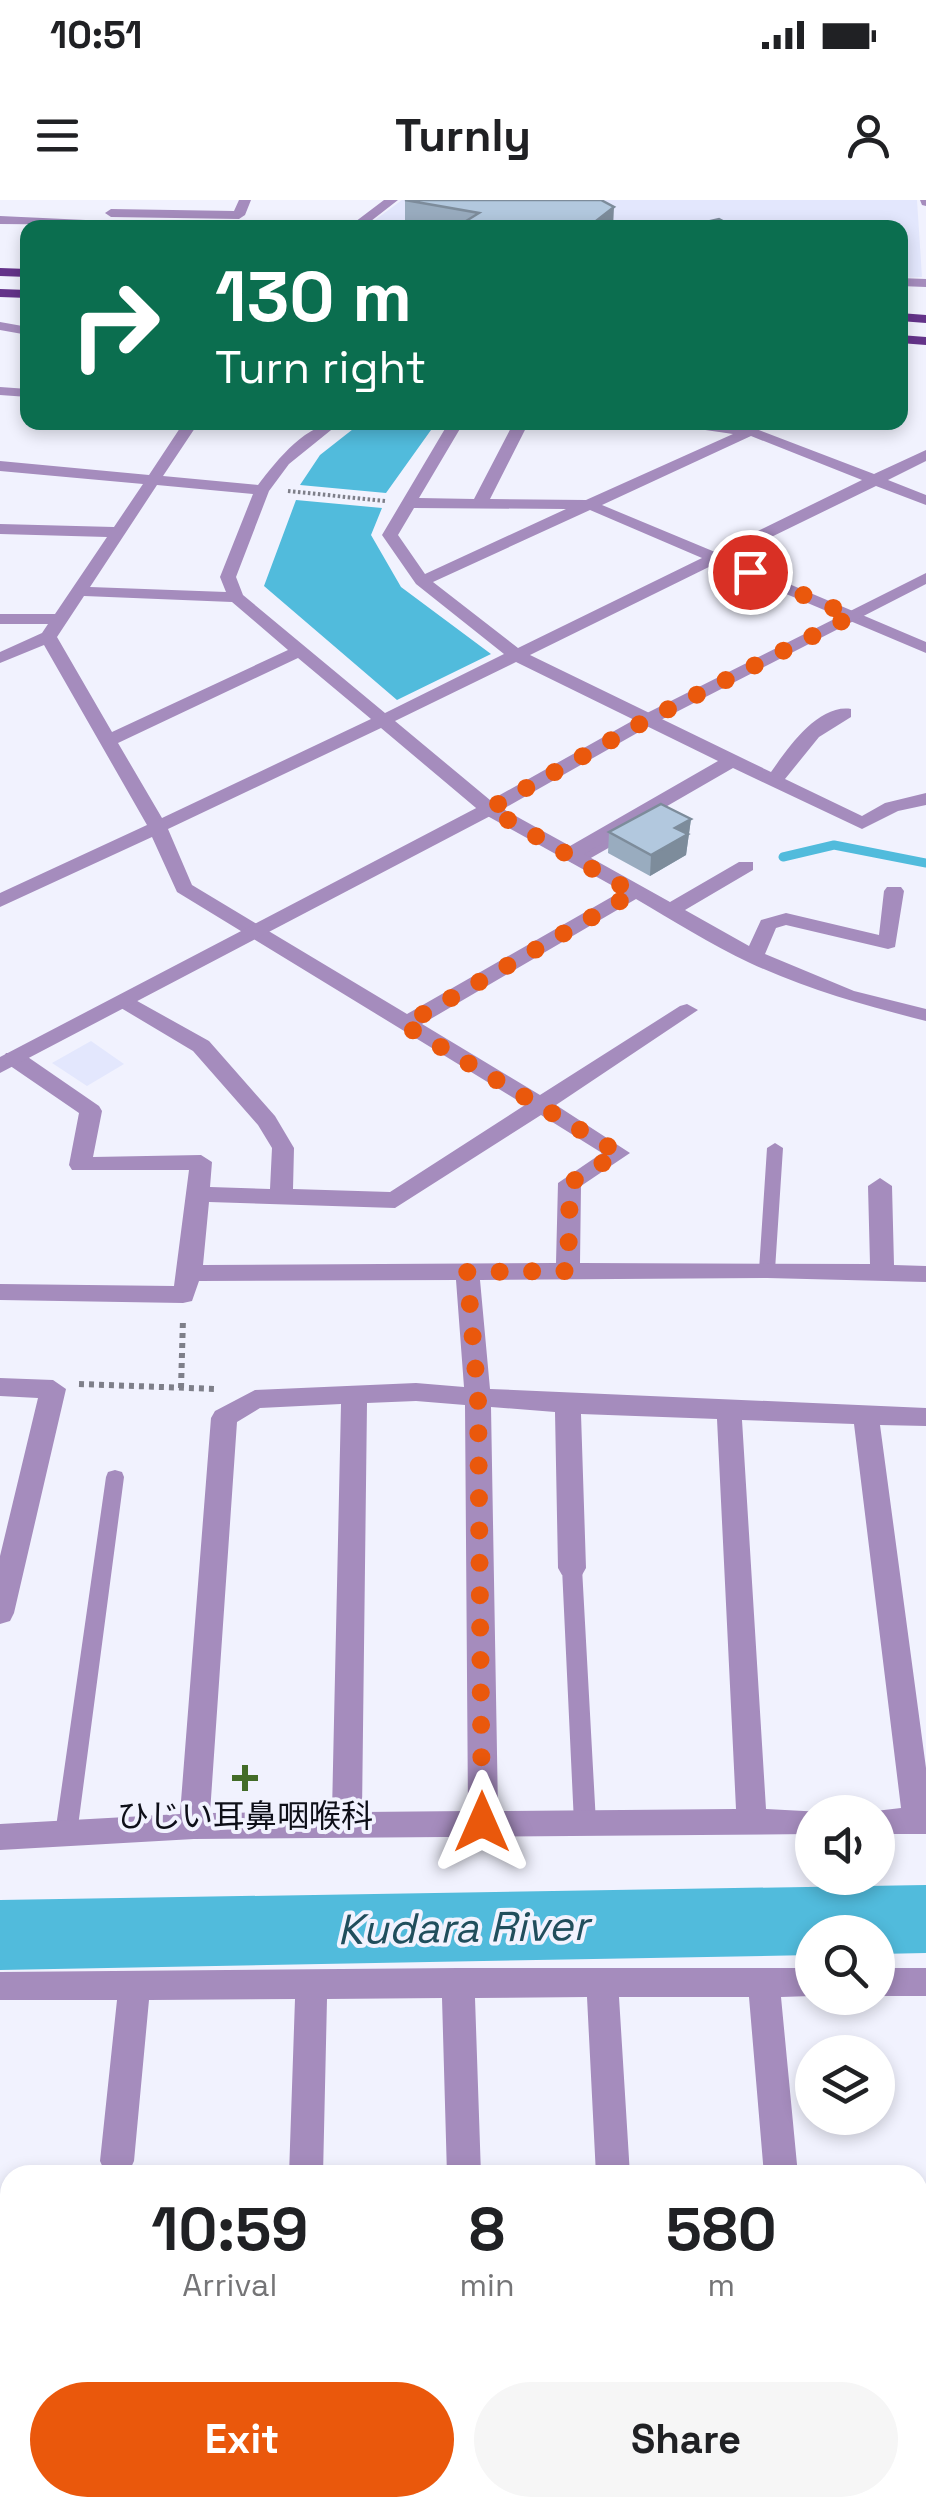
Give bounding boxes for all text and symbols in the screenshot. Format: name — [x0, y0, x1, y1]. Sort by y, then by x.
text: 10:51 — [50, 11, 142, 59]
text: Turnly — [395, 107, 531, 164]
icon: menu — [30, 108, 85, 163]
icon: person — [841, 108, 896, 163]
text: 130 m — [215, 252, 412, 341]
icon: right — [50, 260, 180, 390]
text: Turn right — [215, 339, 426, 396]
pin — [708, 530, 793, 615]
icon: arrive — [723, 545, 778, 600]
marker: ひじい耳鼻咽喉科 — [232, 1765, 258, 1791]
position arrow — [430, 1770, 534, 1874]
map controls — [795, 1795, 895, 2135]
button: sound — [795, 1795, 895, 1895]
place label: ひじい耳鼻咽喉科 — [117, 1796, 373, 1836]
water label: Kudara River — [337, 1899, 593, 1956]
button: search — [795, 1915, 895, 2015]
button: layers — [795, 2035, 895, 2135]
text: 10:59 — [151, 2191, 308, 2268]
text: 8 — [469, 2191, 505, 2268]
text: 580 — [666, 2191, 777, 2268]
text: Arrival — [182, 2265, 277, 2305]
text: min — [460, 2265, 515, 2305]
text: m — [707, 2265, 735, 2305]
button: Exit — [30, 2382, 454, 2497]
button: Share — [474, 2382, 898, 2497]

